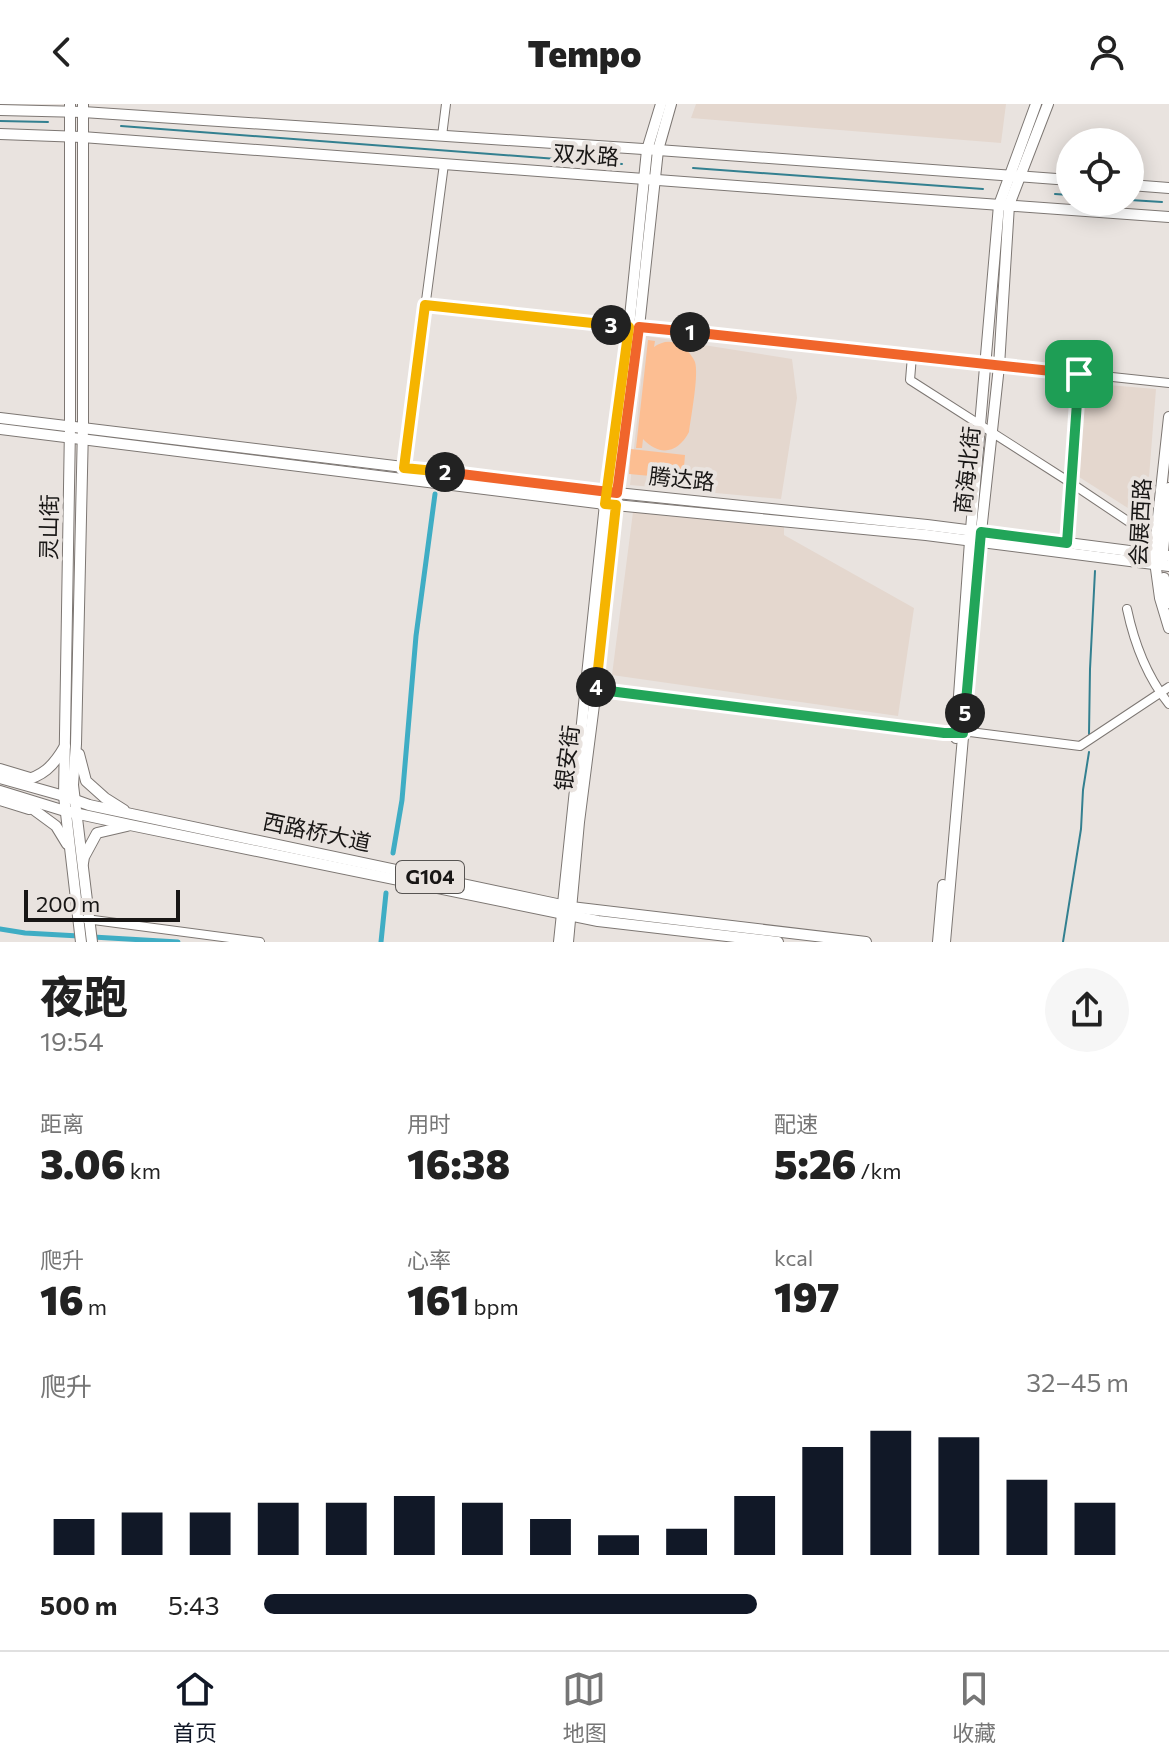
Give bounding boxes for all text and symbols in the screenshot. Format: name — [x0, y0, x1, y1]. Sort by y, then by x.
icon: back — [40, 30, 84, 74]
text: Tempo — [528, 30, 642, 74]
icon: person — [1085, 30, 1129, 74]
map controls — [1056, 128, 1144, 216]
button: locate — [1056, 128, 1144, 216]
street label: 双水路 — [552, 139, 620, 170]
pin: 3 — [591, 305, 631, 345]
text: 3 — [605, 311, 617, 338]
pin: 1 — [670, 312, 710, 352]
text: 1 — [685, 318, 695, 345]
pin — [1045, 340, 1113, 408]
icon: arrive — [1057, 352, 1101, 396]
street label: 商海北街 — [948, 425, 985, 515]
pin: 2 — [425, 452, 465, 492]
text: 2 — [439, 458, 451, 485]
street label: 腾达路 — [648, 462, 716, 495]
street label: 会展西路 — [1124, 477, 1155, 567]
street label: 灵山街 — [34, 494, 63, 560]
pin: 4 — [576, 667, 616, 707]
text: 4 — [589, 673, 603, 700]
pin: 5 — [945, 693, 985, 733]
text: 5 — [959, 699, 971, 726]
street label: 银安街 — [549, 724, 584, 792]
street label: 西路桥大道 — [260, 807, 374, 856]
road number: G104 — [396, 861, 464, 893]
scale bar — [24, 886, 180, 922]
text: 200 m — [36, 890, 100, 917]
text: 夜跑 — [40, 968, 128, 1022]
button: share — [1045, 968, 1129, 1052]
text: 19:54 — [40, 1025, 104, 1056]
text: 距离 — [40, 1110, 84, 1137]
text: 用时 — [407, 1110, 451, 1137]
text: 配速 — [774, 1110, 818, 1137]
text: 3.06 — [40, 1138, 126, 1187]
text: 16:38 — [407, 1138, 510, 1187]
text: 5:26 — [774, 1138, 856, 1187]
text: km — [126, 1157, 161, 1184]
text: /km — [856, 1157, 902, 1184]
text: kcal — [774, 1244, 813, 1271]
text: 爬升 — [40, 1246, 84, 1273]
text: 心率 — [407, 1246, 451, 1273]
text: 197 — [774, 1271, 840, 1320]
text: 16 — [40, 1274, 84, 1323]
text: 161 — [407, 1274, 469, 1323]
text: m — [84, 1293, 107, 1320]
text: bpm — [469, 1293, 519, 1320]
text: 32–45 m — [1026, 1366, 1129, 1397]
text: 爬升 — [40, 1370, 92, 1401]
text: 500 m — [40, 1589, 117, 1620]
text: 5:43 — [168, 1589, 220, 1620]
tab: 首页 — [173, 1667, 217, 1747]
tab: 地图 — [562, 1667, 606, 1747]
tab: 收藏 — [952, 1667, 996, 1747]

